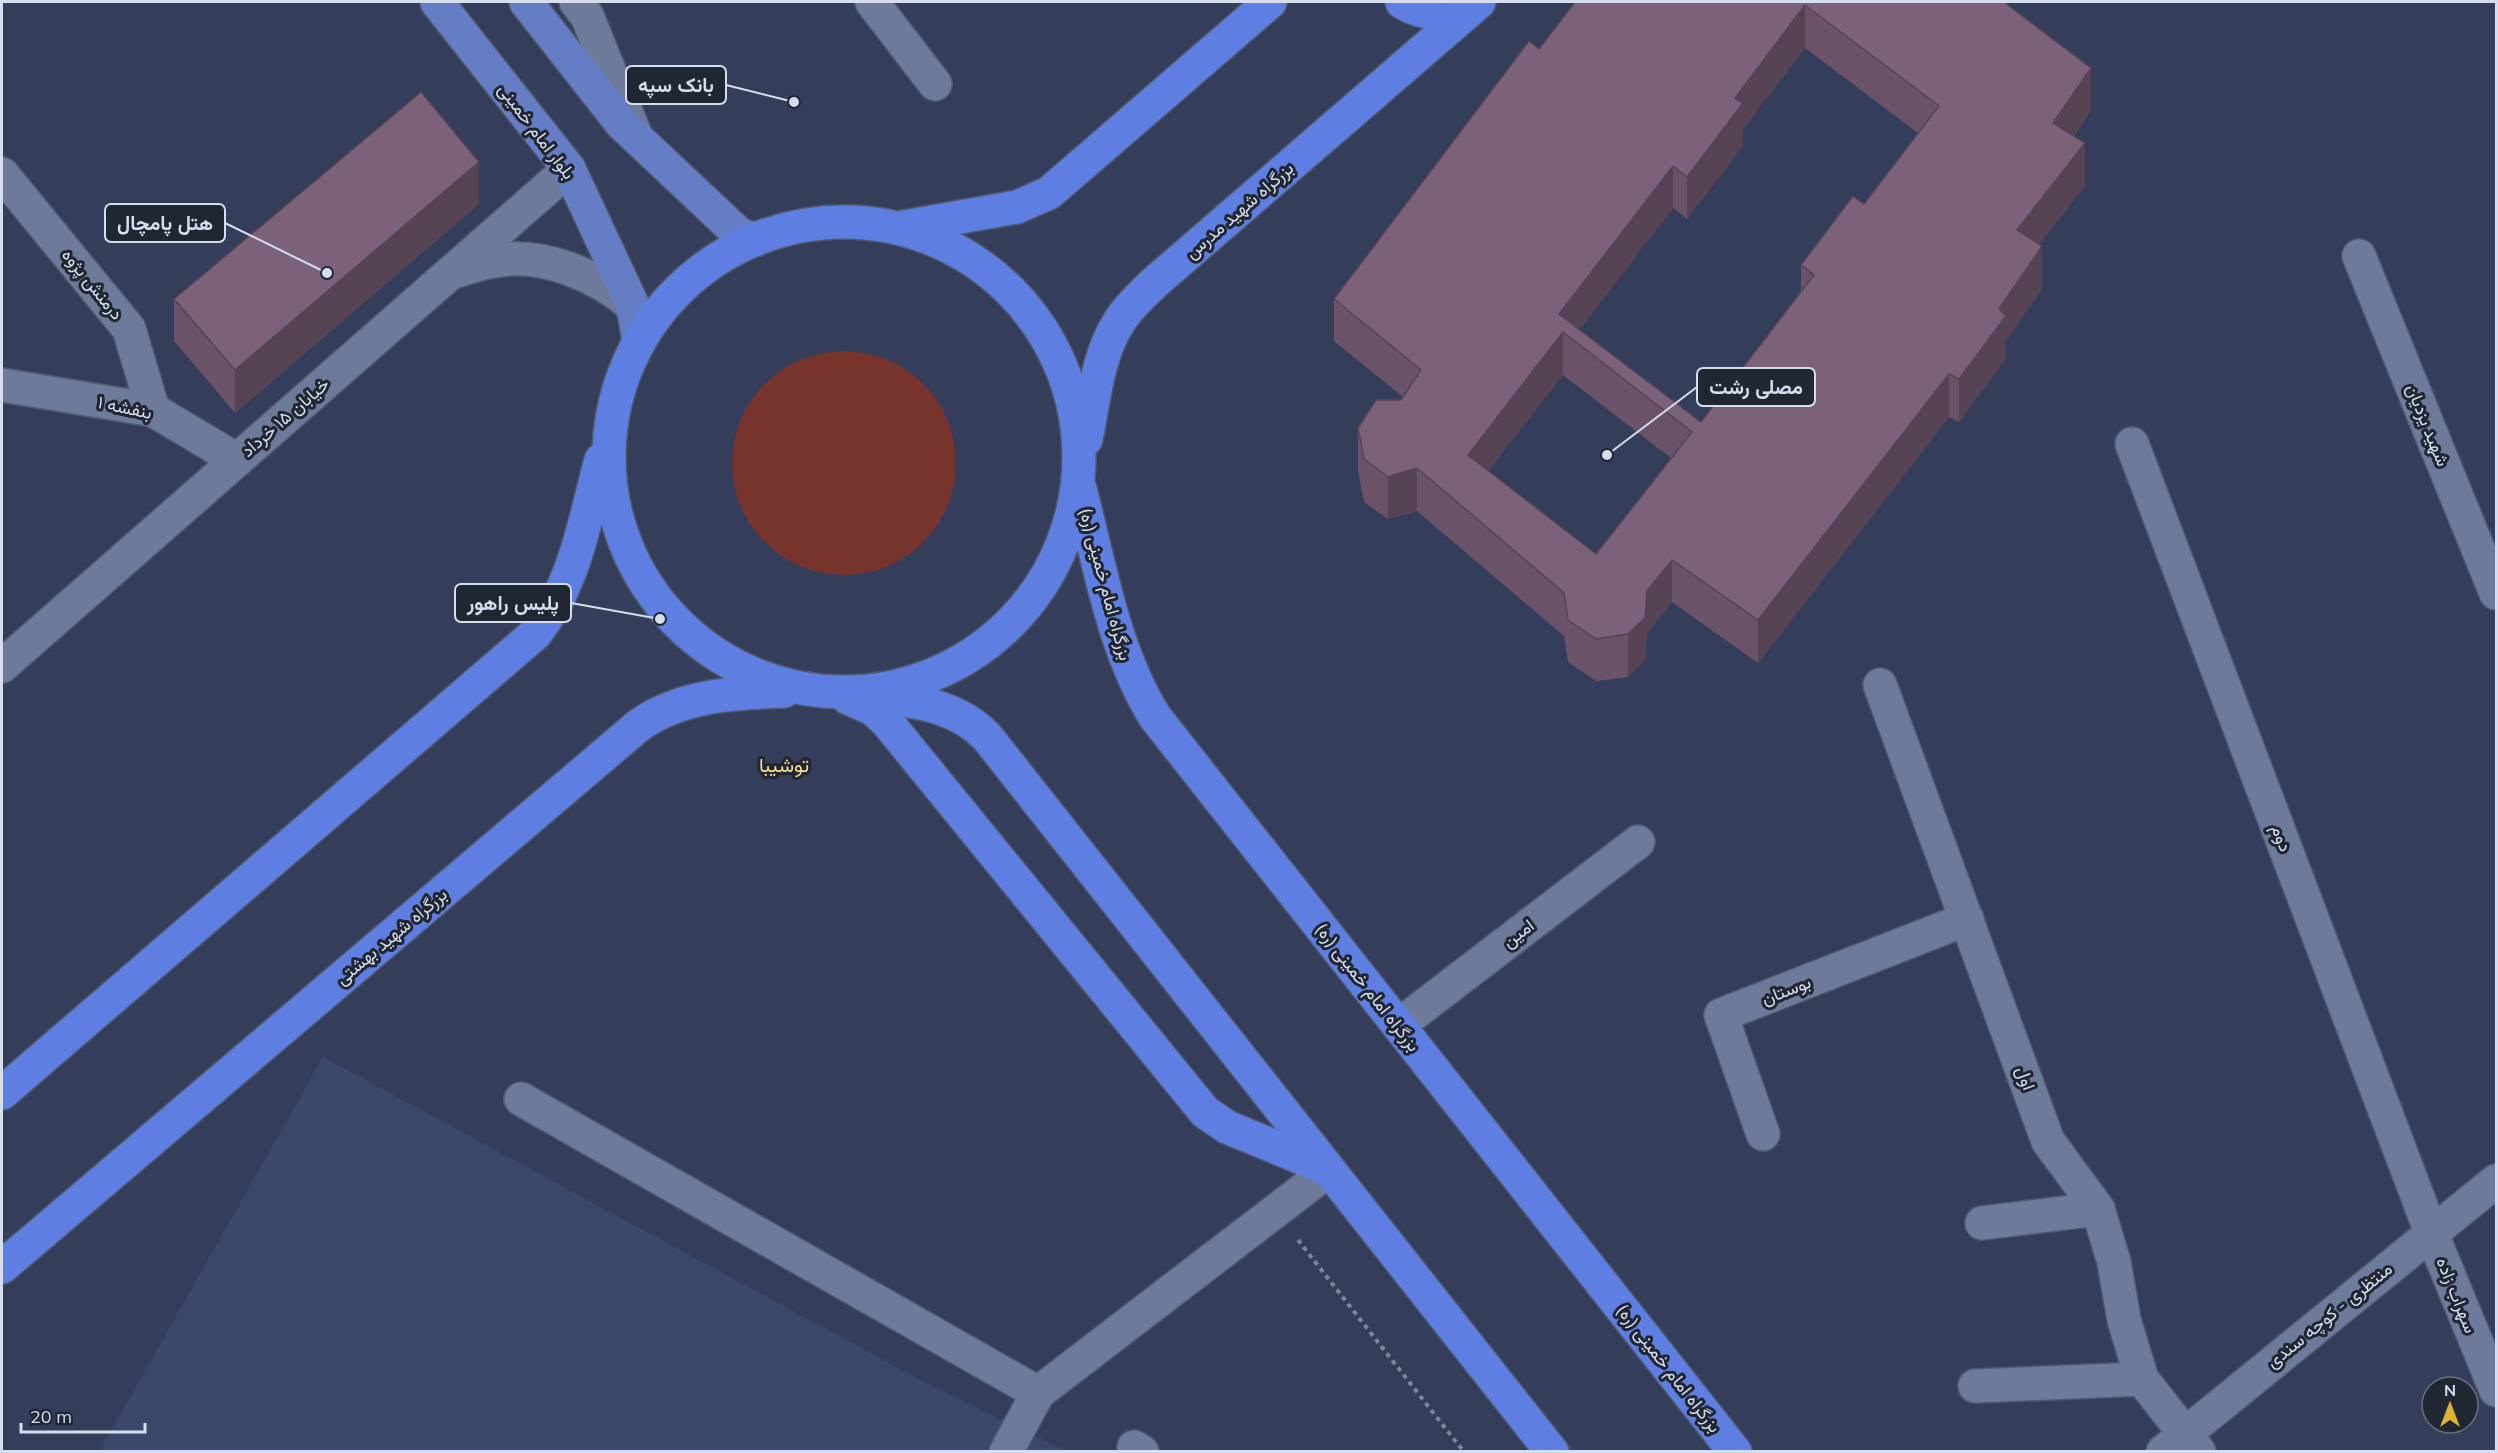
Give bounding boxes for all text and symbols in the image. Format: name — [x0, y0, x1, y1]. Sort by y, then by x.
callout: بانک سپه — [626, 66, 726, 104]
text: بانک سپه — [638, 72, 714, 99]
street label: بلوار امام خمینی — [493, 78, 581, 184]
street label: بزرگراه شهید مدرس — [1180, 157, 1298, 263]
callout: هتل پامچال — [105, 204, 225, 242]
text: هتل پامچال — [117, 210, 213, 237]
street label: درمنش پژوه — [56, 244, 129, 325]
callout: مصلی رشت — [1697, 368, 1815, 406]
street label: خیابان ۱۵ خرداد — [236, 372, 334, 462]
text: مصلی رشت — [1709, 374, 1803, 400]
street label: شهید یزدیان — [2401, 380, 2455, 470]
street label: بنفشه ۱ — [96, 390, 154, 424]
street label: بزرگراه امام خمینی (ره) — [1074, 505, 1137, 663]
callout: پلیس راهور — [455, 584, 571, 622]
text: پلیس راهور — [466, 590, 559, 617]
district label: توشیبا — [759, 752, 809, 778]
street label: دوم — [2265, 821, 2298, 855]
street label: بزرگراه شهید بهشتی — [330, 883, 452, 989]
street label: امین — [1498, 914, 1538, 952]
street label: بزرگراه امام خمینی (ره) — [1310, 918, 1425, 1057]
street label: بوستان — [1758, 970, 1814, 1010]
street label: اول — [2011, 1063, 2041, 1093]
street label: سهراب زاده — [2431, 1254, 2483, 1336]
street label: منتظری - کوچه سندی — [2261, 1257, 2397, 1374]
street label: بزرگراه امام خمینی (ره) — [1611, 1299, 1726, 1438]
north arrow — [2420, 1375, 2480, 1435]
text: N — [2444, 1380, 2456, 1400]
scale bar — [21, 1396, 146, 1434]
text: 20 m — [30, 1405, 72, 1428]

